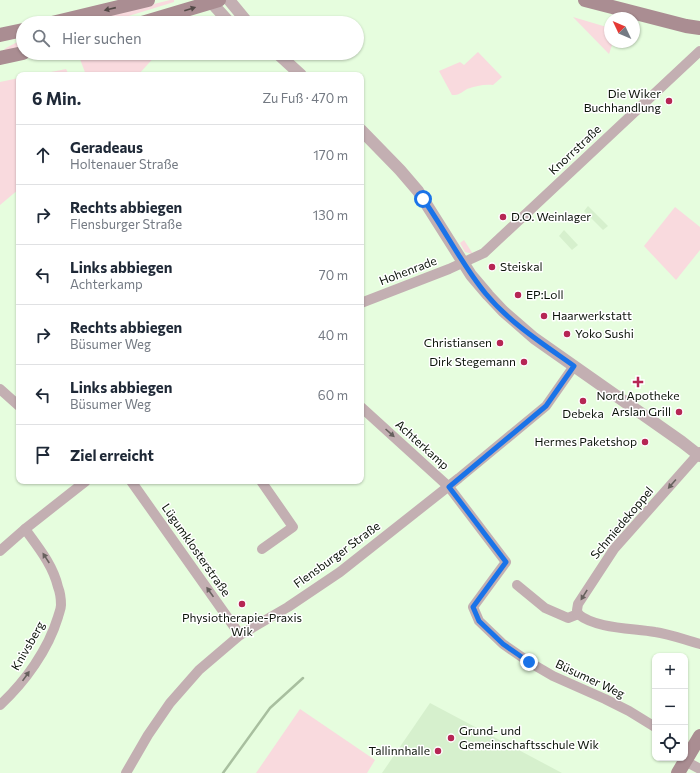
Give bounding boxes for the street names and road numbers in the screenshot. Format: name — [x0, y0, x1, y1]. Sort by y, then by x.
street label: Knorrstraße — [545, 122, 603, 177]
street label: Hohenrade — [377, 253, 438, 287]
street label: Achterkamp — [393, 417, 452, 472]
street label: Schmiedekoppel — [587, 483, 656, 561]
street label: Lügumklosterstraße — [160, 500, 234, 598]
street label: Flensburger Straße — [290, 518, 382, 590]
street label: Knivsberg — [7, 618, 47, 673]
street label: Büsumer Weg — [554, 656, 628, 700]

